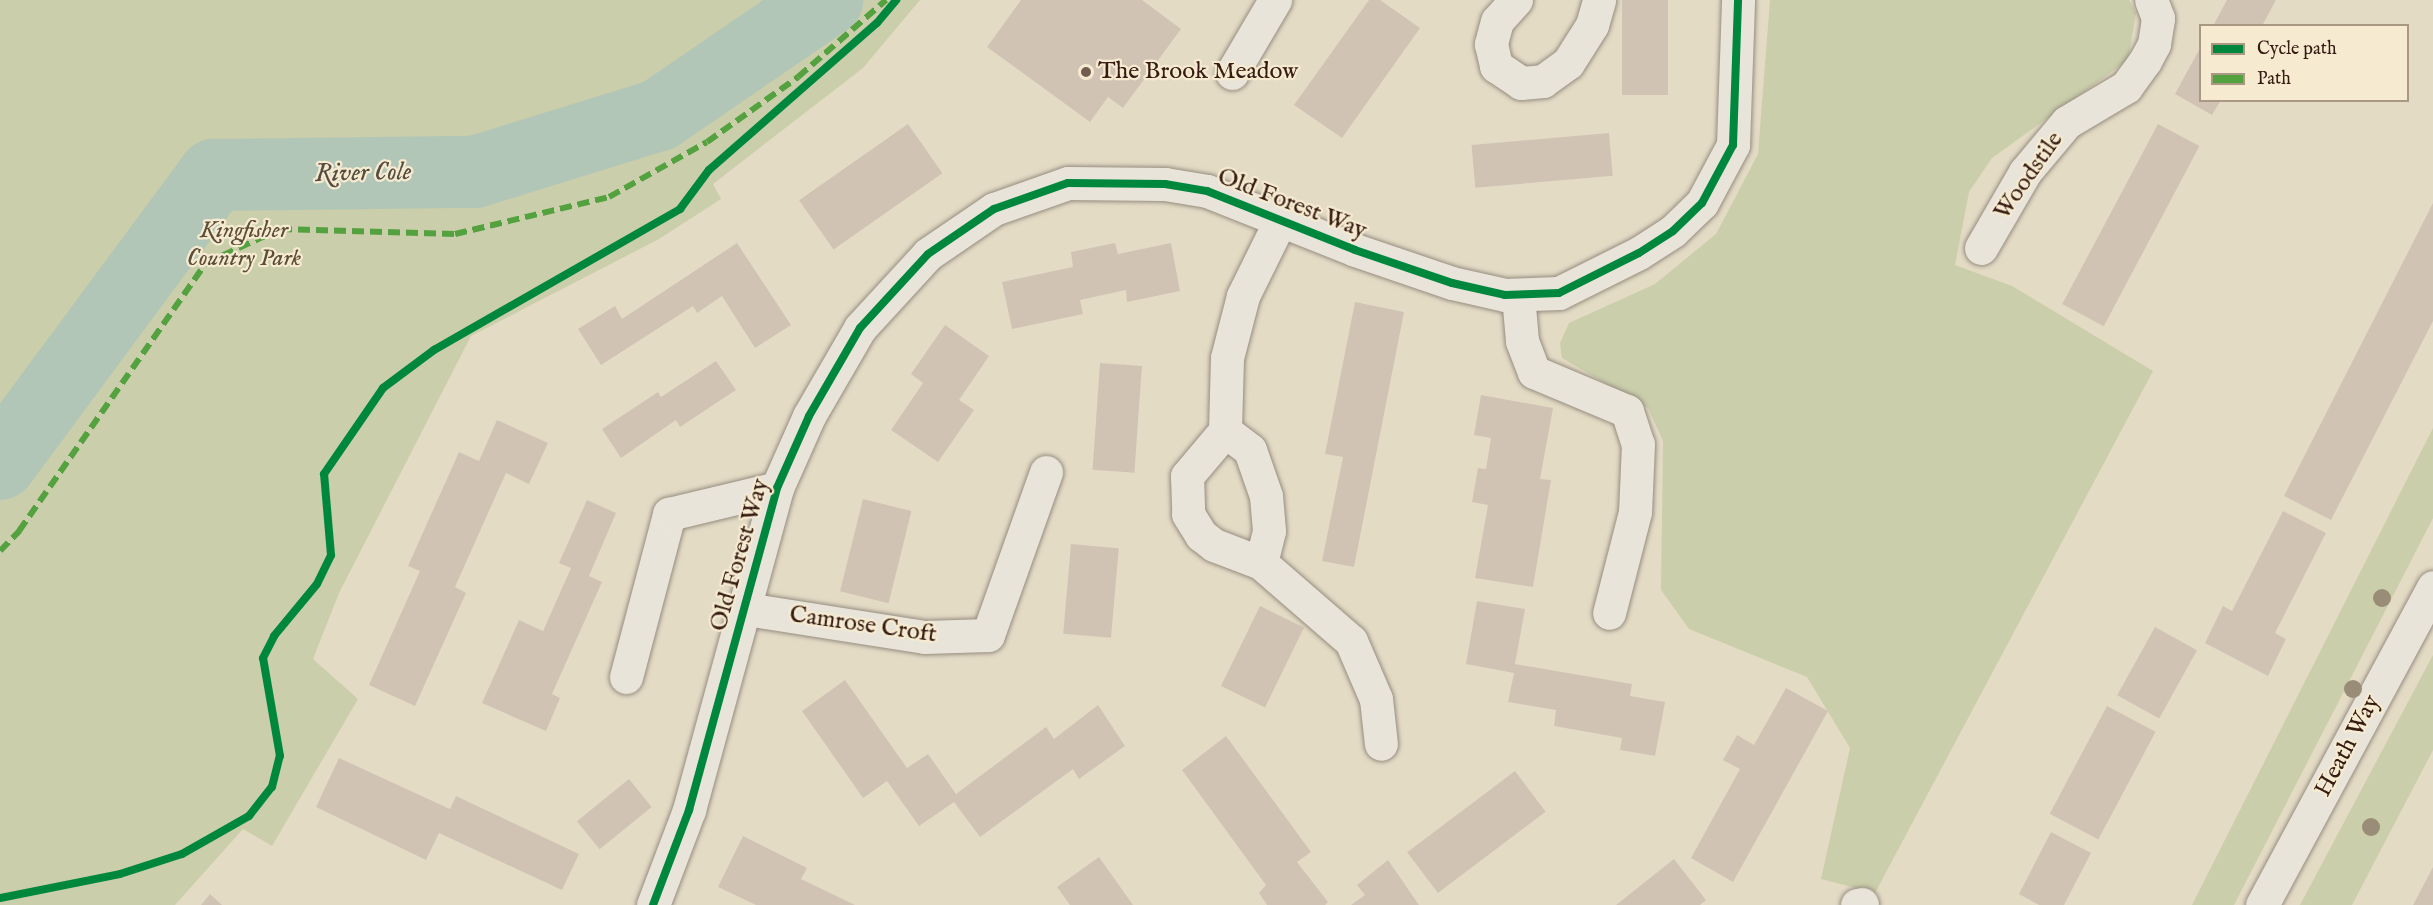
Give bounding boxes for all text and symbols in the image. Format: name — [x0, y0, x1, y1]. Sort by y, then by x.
legend — [2199, 24, 2409, 102]
text: Cycle path — [2257, 38, 2337, 61]
place label: The Brook Meadow — [1098, 58, 1298, 86]
marker: The Brook Meadow — [1079, 65, 1093, 79]
text: Path — [2257, 68, 2291, 91]
street label: Woodstile — [1988, 126, 2070, 226]
water label: River Cole — [314, 157, 412, 189]
street label: Old Forest Way — [1213, 162, 1371, 246]
park label: Kingfisher Country Park — [187, 217, 301, 273]
street label: Old Forest Way — [704, 475, 776, 635]
street label: Camrose Croft — [788, 600, 938, 650]
street label: Heath Way — [2309, 690, 2387, 802]

